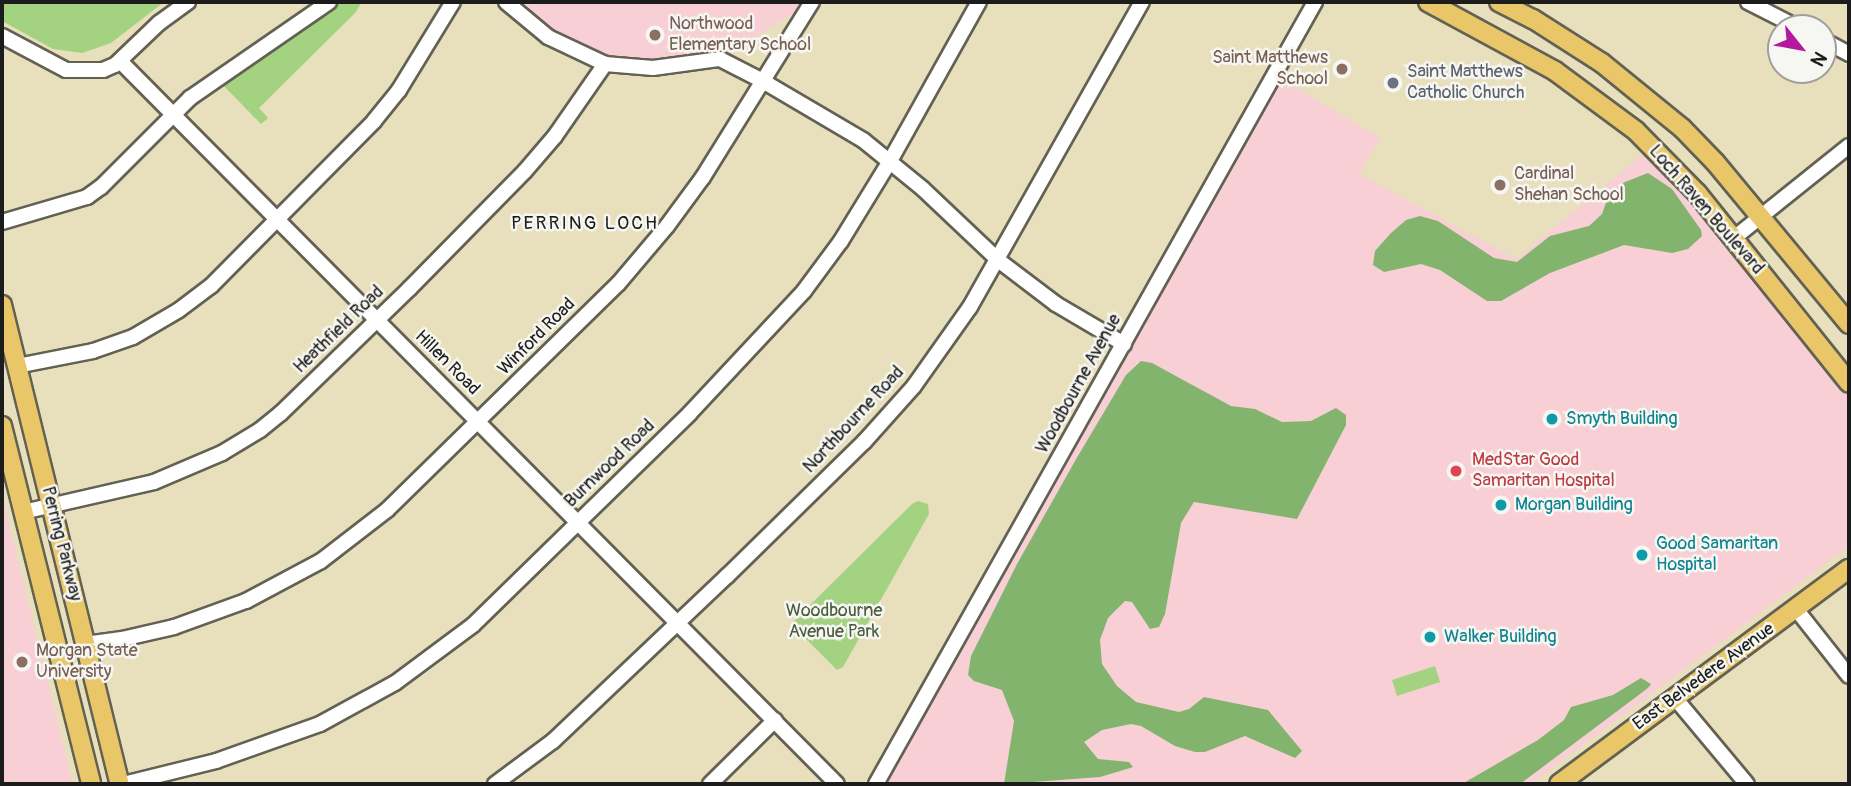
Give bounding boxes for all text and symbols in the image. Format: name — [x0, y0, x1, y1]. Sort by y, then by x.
place label: Northwood Elementary School — [669, 14, 811, 56]
north arrow — [1767, 14, 1837, 84]
marker: Northwood Elementary School — [647, 27, 663, 43]
text: N — [1805, 47, 1832, 70]
place label: Saint Matthews School — [1212, 48, 1328, 90]
marker: Saint Matthews School — [1334, 61, 1350, 77]
place label: Saint Matthews Catholic Church — [1407, 62, 1524, 104]
marker: Saint Matthews Catholic Church — [1385, 75, 1401, 91]
street label: Loch Raven Boulevard — [1644, 141, 1768, 279]
place label: Cardinal Shehan School — [1514, 164, 1624, 206]
marker: Cardinal Shehan School — [1492, 177, 1508, 193]
district label: PERRING LOCH — [513, 213, 657, 235]
street label: Heathfield Road — [290, 282, 388, 378]
street label: Winford Road — [494, 294, 580, 380]
street label: Woodbourne Avenue — [1032, 311, 1126, 457]
street label: Hillen Road — [410, 326, 484, 400]
street label: Northbourne Road — [799, 362, 909, 478]
place label: Smyth Building — [1566, 408, 1678, 430]
marker: Smyth Building — [1544, 411, 1560, 427]
street label: Burnwood Road — [560, 415, 660, 513]
place label: MedStar Good Samaritan Hospital — [1472, 450, 1615, 492]
marker: MedStar Good Samaritan Hospital — [1446, 461, 1466, 481]
street label: Perring Parkway — [36, 484, 86, 604]
place label: Morgan Building — [1515, 494, 1633, 516]
marker: Morgan Building — [1493, 497, 1509, 513]
place label: Good Samaritan Hospital — [1656, 534, 1778, 576]
marker: Good Samaritan Hospital — [1634, 547, 1650, 563]
park label: Woodbourne Avenue Park — [786, 601, 882, 644]
street label: East Belvedere Avenue — [1629, 619, 1779, 735]
place label: Walker Building — [1444, 626, 1557, 648]
marker: Walker Building — [1422, 629, 1438, 645]
place label: Morgan State University — [36, 641, 138, 684]
marker: Morgan State University — [14, 654, 30, 670]

